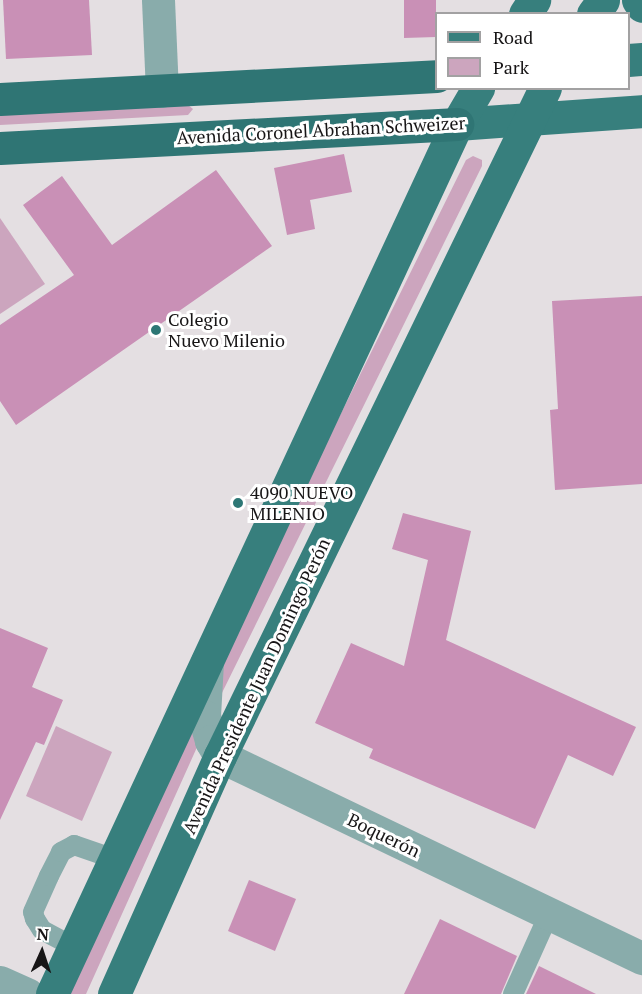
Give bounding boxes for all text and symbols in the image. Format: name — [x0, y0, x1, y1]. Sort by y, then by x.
legend — [435, 12, 630, 90]
text: Road — [493, 25, 533, 49]
text: Park — [493, 55, 529, 79]
street label: Avenida Coronel Abrahan Schweizer — [176, 112, 466, 148]
place label: Colegio Nuevo Milenio — [168, 309, 285, 352]
marker: Colegio Nuevo Milenio — [149, 323, 163, 337]
place label: 4090 NUEVO MILENIO — [250, 482, 353, 524]
marker: 4090 NUEVO MILENIO — [231, 496, 245, 510]
street label: Avenida Presidente Juan Domingo Perón — [178, 535, 334, 837]
street label: Boquerón — [344, 808, 424, 862]
north arrow — [12, 922, 72, 982]
text: N — [36, 923, 50, 945]

